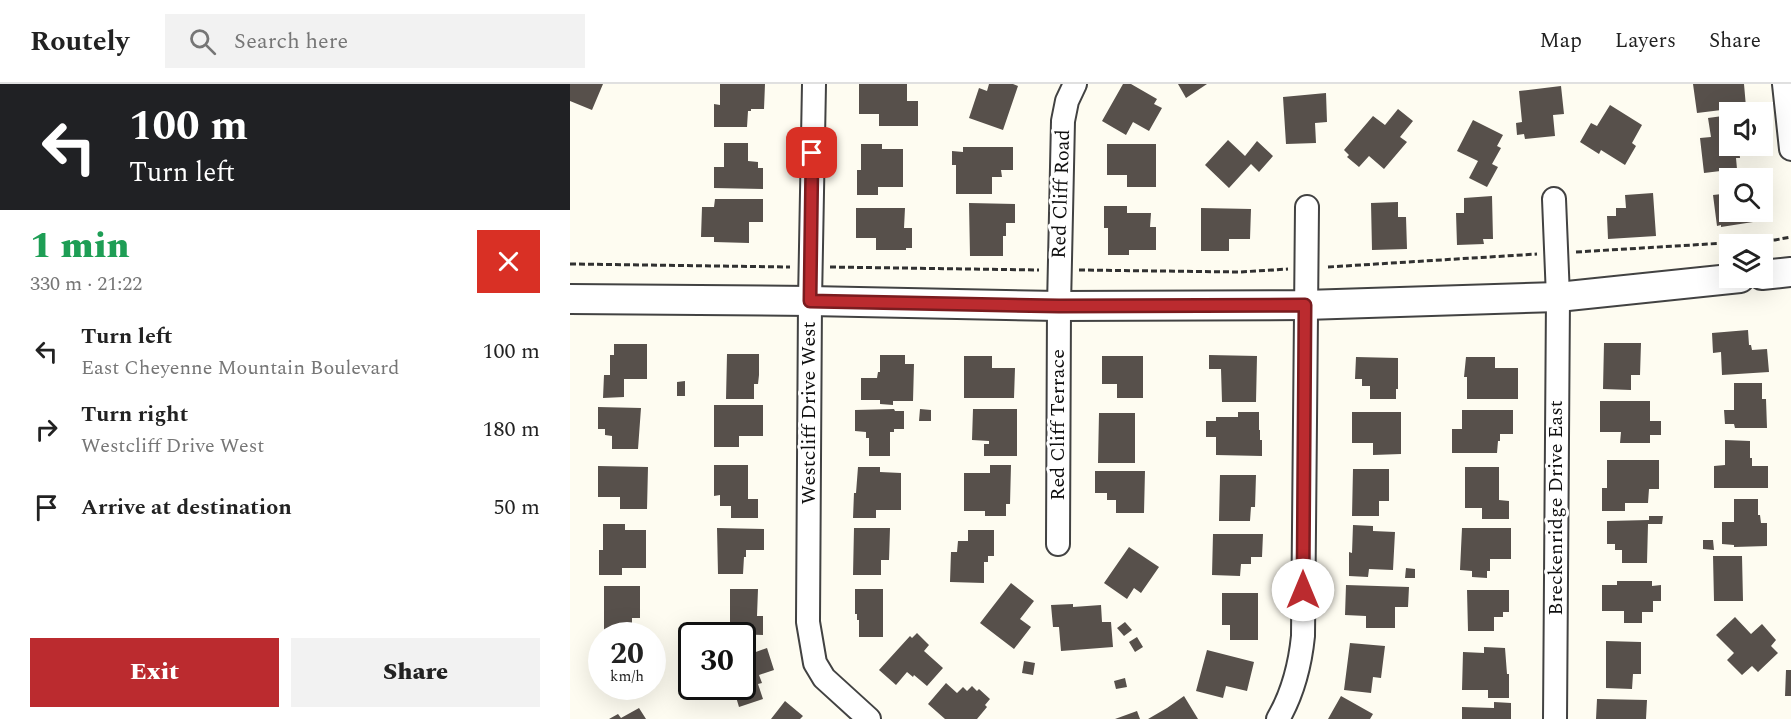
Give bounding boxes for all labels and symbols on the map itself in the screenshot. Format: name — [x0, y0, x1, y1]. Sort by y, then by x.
pin — [786, 127, 837, 178]
street label: Red Cliff Road — [1044, 129, 1078, 259]
street label: Westcliff Drive West — [794, 321, 824, 505]
street label: Red Cliff Terrace — [1043, 349, 1073, 501]
street label: Breckenridge Drive East — [1541, 400, 1571, 616]
position arrow — [1271, 558, 1335, 622]
speed limit sign: 30 — [678, 622, 756, 700]

